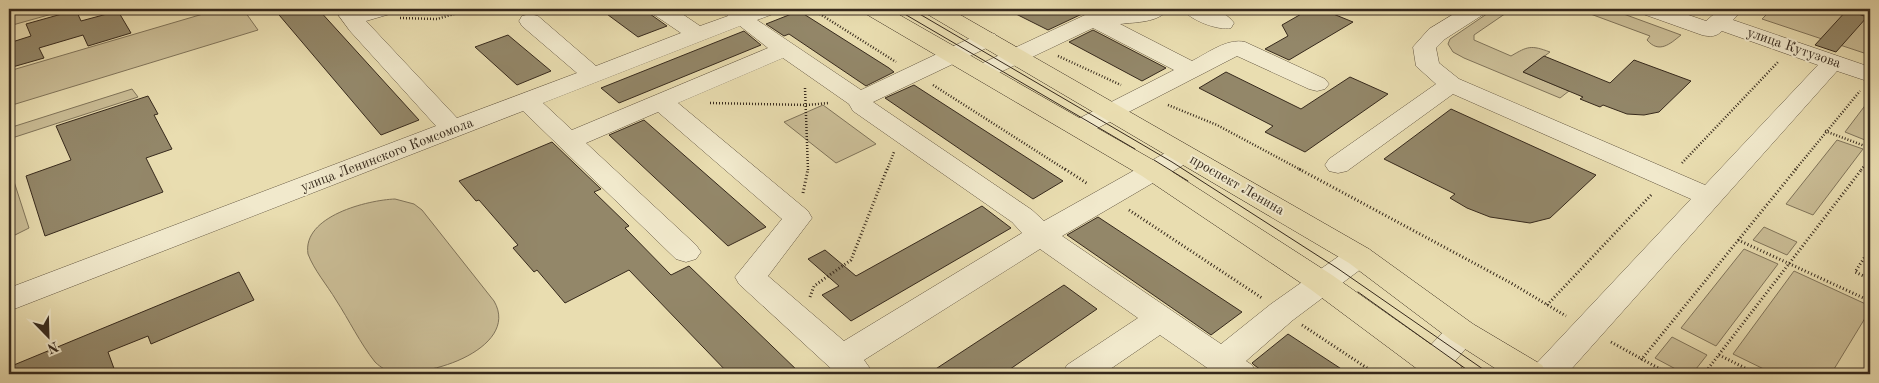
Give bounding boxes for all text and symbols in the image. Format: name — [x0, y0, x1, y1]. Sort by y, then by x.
street label: улица Кутузова — [1745, 25, 1843, 71]
street label: улица Ленинского Комсомола — [299, 116, 475, 194]
street label: проспект Ленина — [1187, 152, 1287, 218]
north arrow — [22, 310, 72, 360]
text: N — [45, 339, 60, 356]

